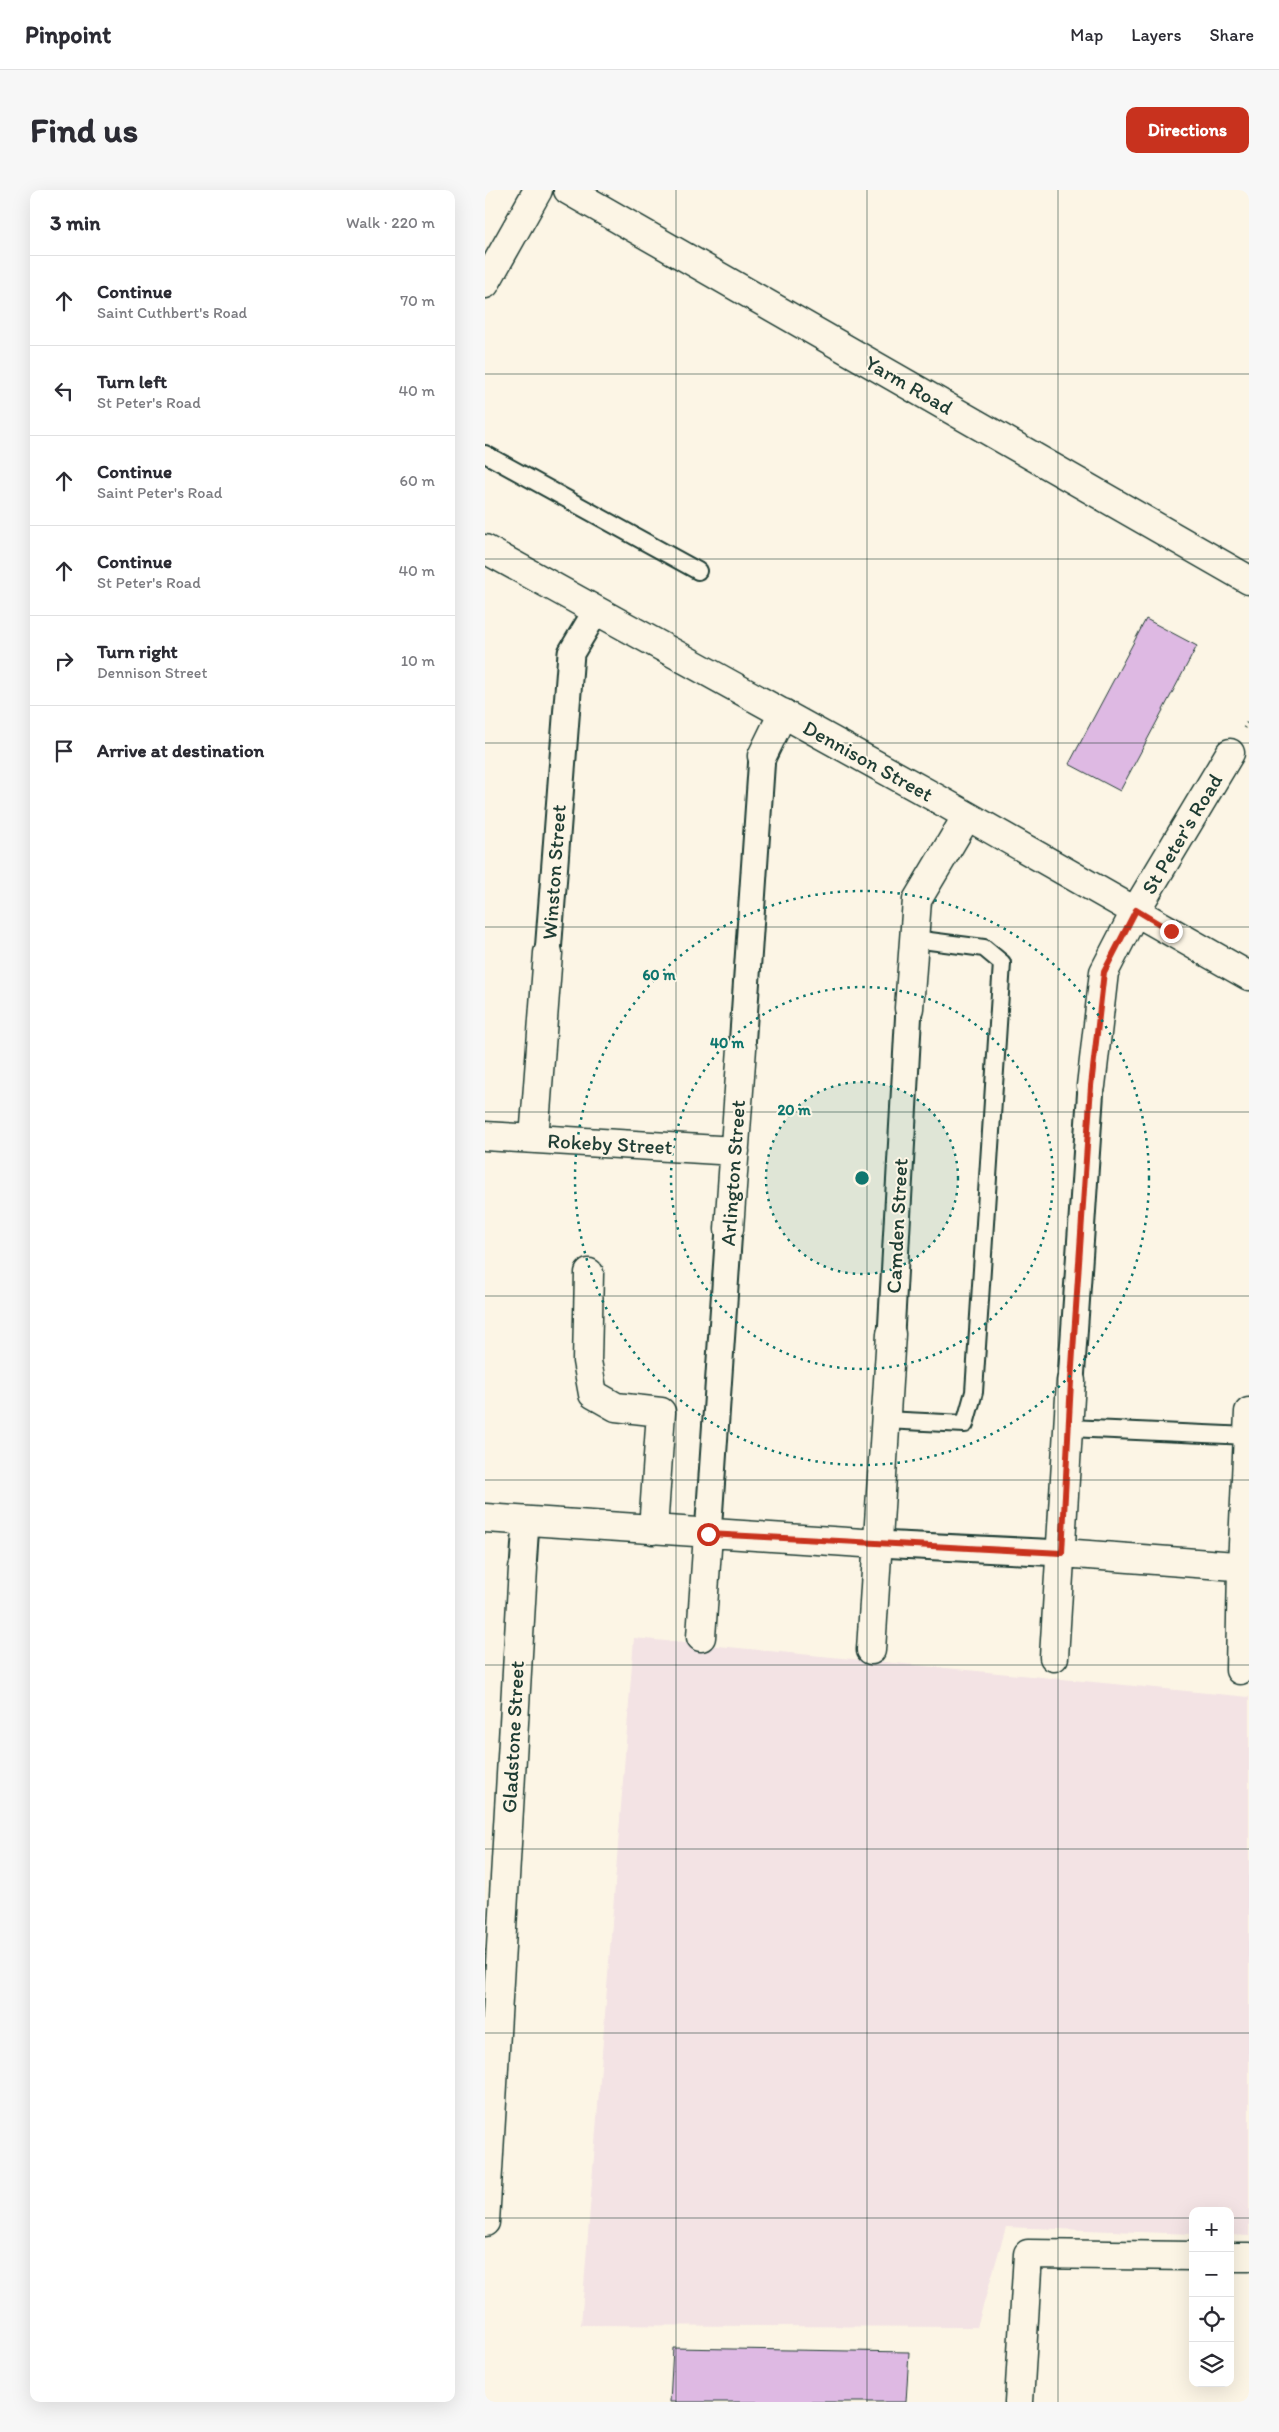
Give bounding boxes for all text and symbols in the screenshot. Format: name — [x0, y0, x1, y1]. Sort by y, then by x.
text: Pinpoint — [25, 20, 111, 49]
text: Map — [1070, 24, 1103, 46]
text: Layers — [1131, 24, 1181, 46]
text: Share — [1209, 24, 1254, 46]
button: Directions — [1126, 107, 1249, 153]
text: Find us — [30, 109, 138, 151]
text: 3 min — [50, 210, 100, 235]
text: Walk · 220 m — [346, 213, 435, 232]
text: Continue — [97, 280, 172, 303]
icon: ahead — [50, 287, 78, 315]
text: 70 m — [400, 291, 435, 310]
text: Saint Cuthbert's Road — [97, 303, 247, 322]
street label: Yarm Road — [861, 349, 958, 420]
text: Turn left — [97, 370, 167, 393]
icon: left — [50, 377, 78, 405]
text: 40 m — [398, 381, 435, 400]
text: St Peter's Road — [97, 393, 201, 412]
text: Continue — [97, 460, 172, 483]
icon: ahead — [50, 467, 78, 495]
text: 60 m — [400, 471, 435, 490]
text: Saint Peter's Road — [97, 483, 222, 502]
text: Continue — [97, 550, 172, 573]
icon: ahead — [50, 557, 78, 585]
text: 40 m — [398, 561, 435, 580]
text: St Peter's Road — [97, 573, 201, 592]
text: Turn right — [97, 640, 178, 663]
icon: right — [50, 647, 78, 675]
text: 10 m — [401, 651, 435, 670]
text: Dennison Street — [97, 663, 207, 682]
street label: Dennison Street — [799, 714, 938, 807]
icon: arrive — [50, 737, 78, 765]
text: Arrive at destination — [97, 739, 264, 762]
street label: St Peter's Road — [1136, 769, 1227, 899]
street label: Winston Street — [536, 803, 571, 941]
route end — [1160, 920, 1183, 943]
text: 60 m — [642, 966, 676, 984]
text: 40 m — [710, 1034, 745, 1052]
street label: Arlington Street — [715, 1099, 750, 1247]
text: 20 m — [777, 1101, 811, 1119]
street label: Rokeby Street — [547, 1128, 673, 1159]
street label: Camden Street — [880, 1158, 913, 1294]
centre of rings — [853, 1169, 871, 1187]
route start — [697, 1523, 720, 1546]
street label: Gladstone Street — [496, 1660, 529, 1814]
map controls — [1189, 2207, 1234, 2387]
button: + — [1189, 2207, 1234, 2252]
button: − — [1189, 2252, 1234, 2297]
button: locate — [1189, 2297, 1234, 2342]
button: layers — [1189, 2342, 1234, 2387]

